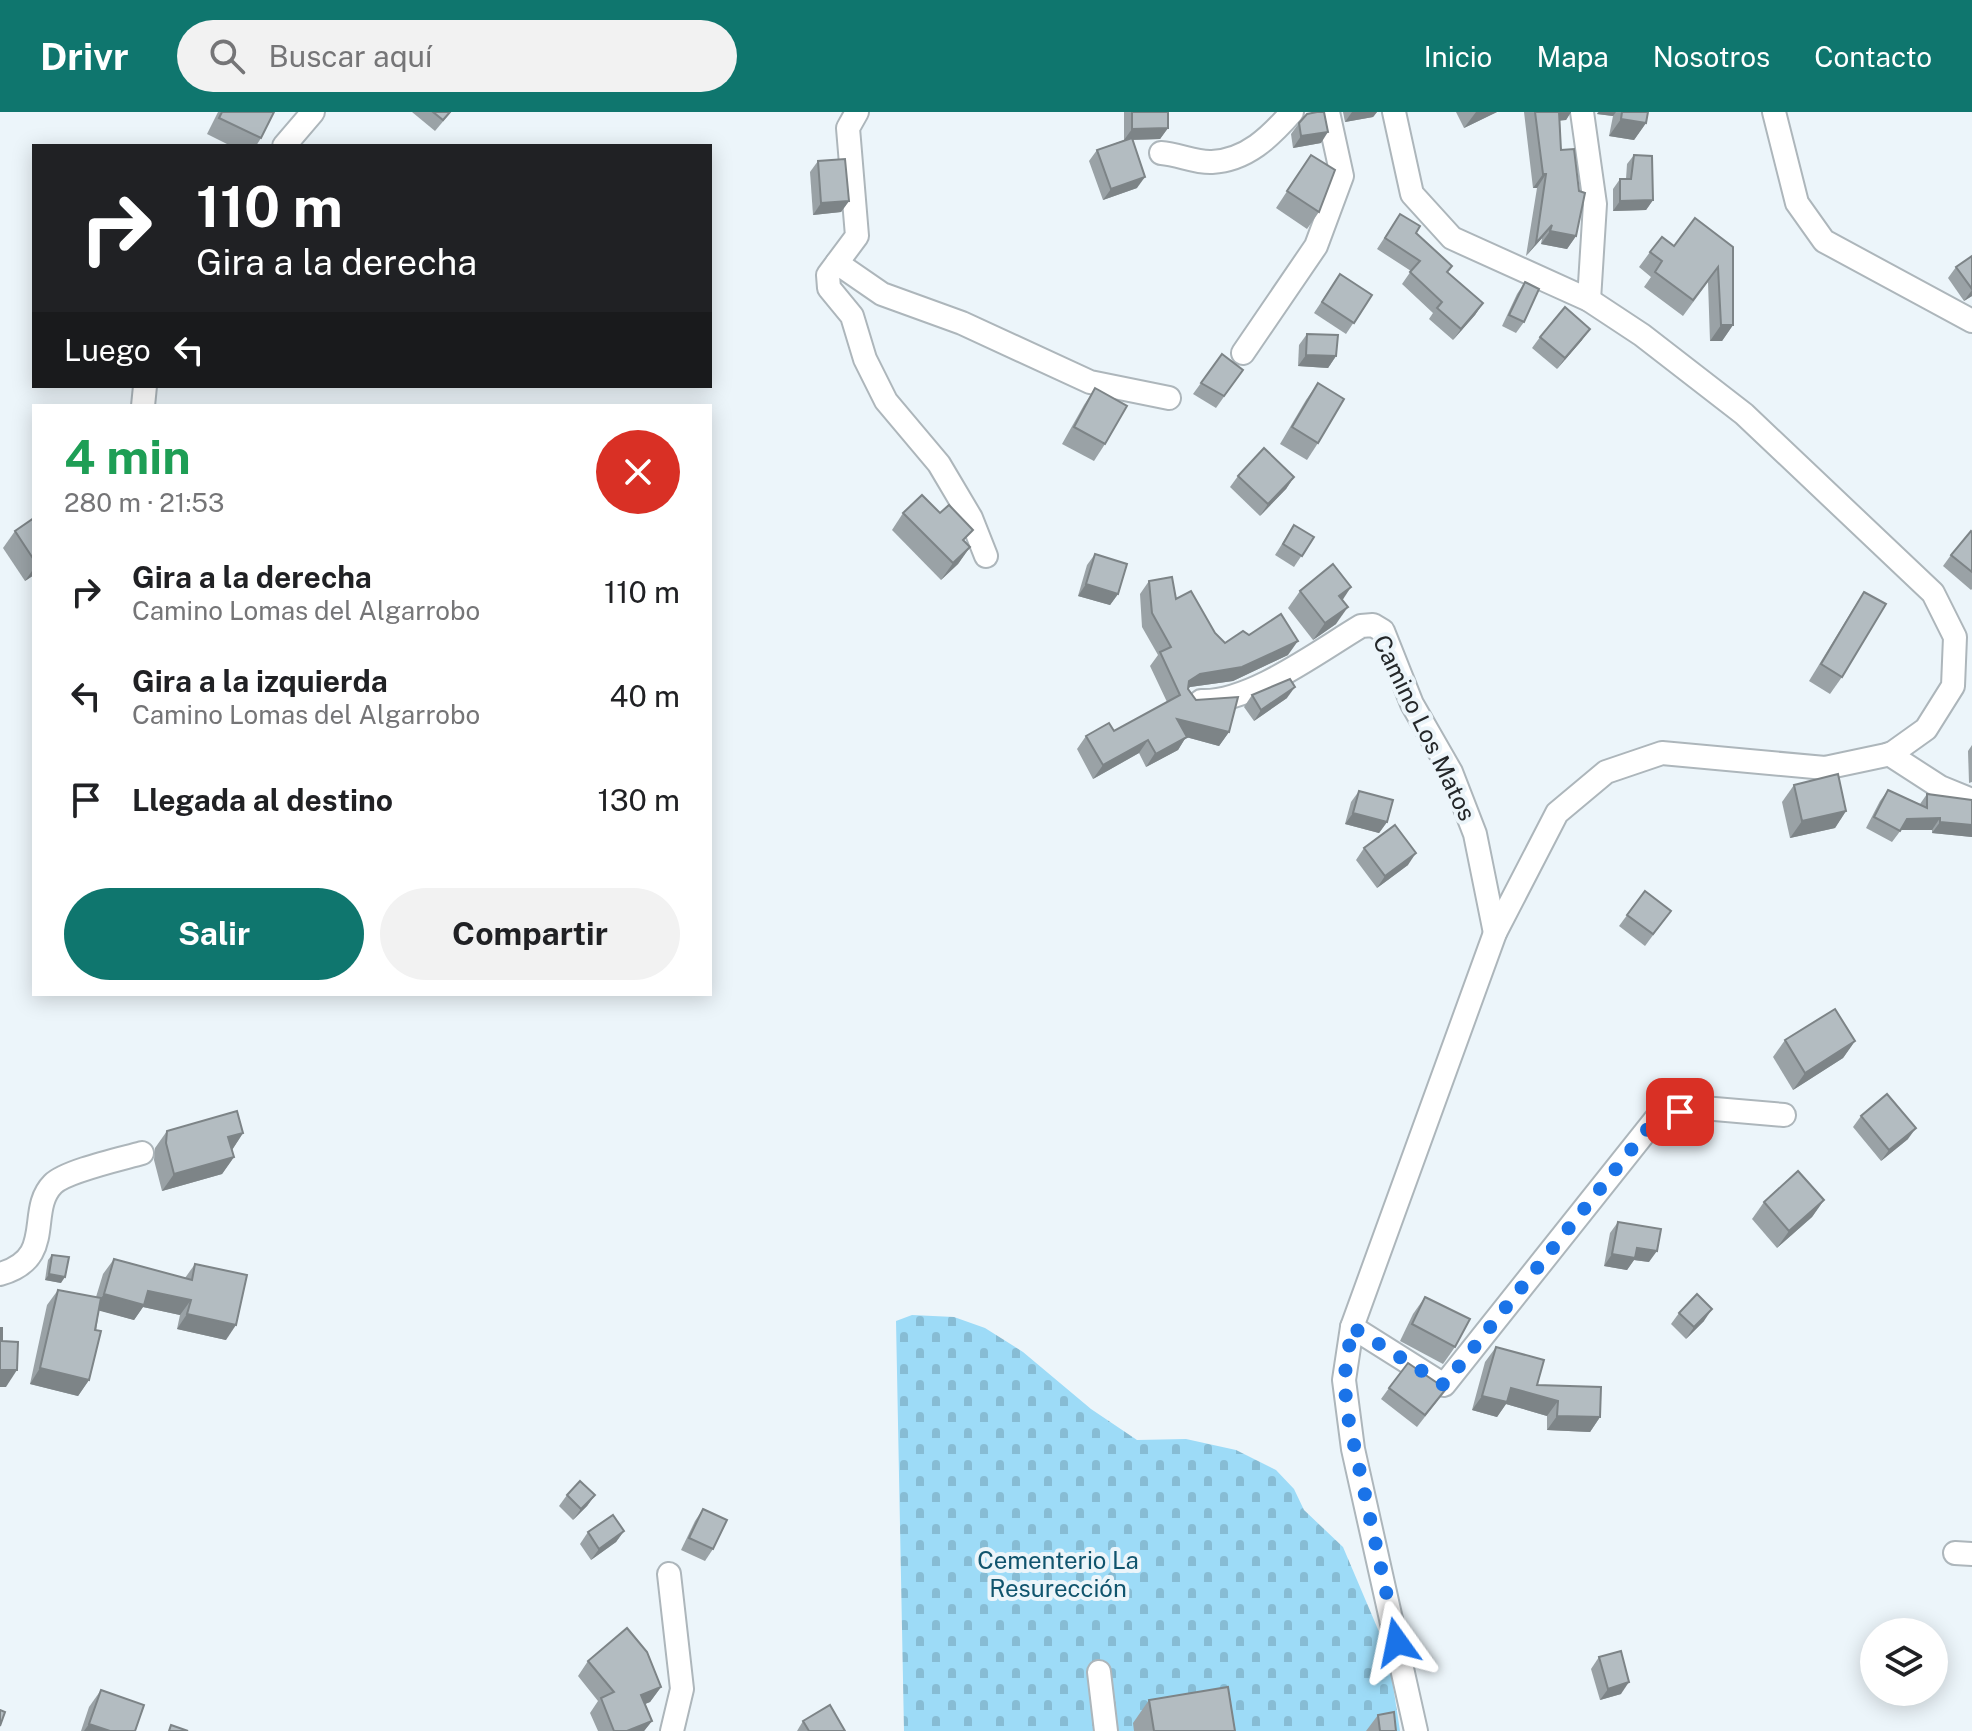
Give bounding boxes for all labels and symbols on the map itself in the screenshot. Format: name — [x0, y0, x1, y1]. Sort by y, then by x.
street label: Camino Los Matos — [1368, 630, 1482, 825]
pin — [1646, 1078, 1714, 1146]
park label: Cementerio La Resurección — [977, 1546, 1139, 1602]
position arrow — [1355, 1600, 1439, 1684]

